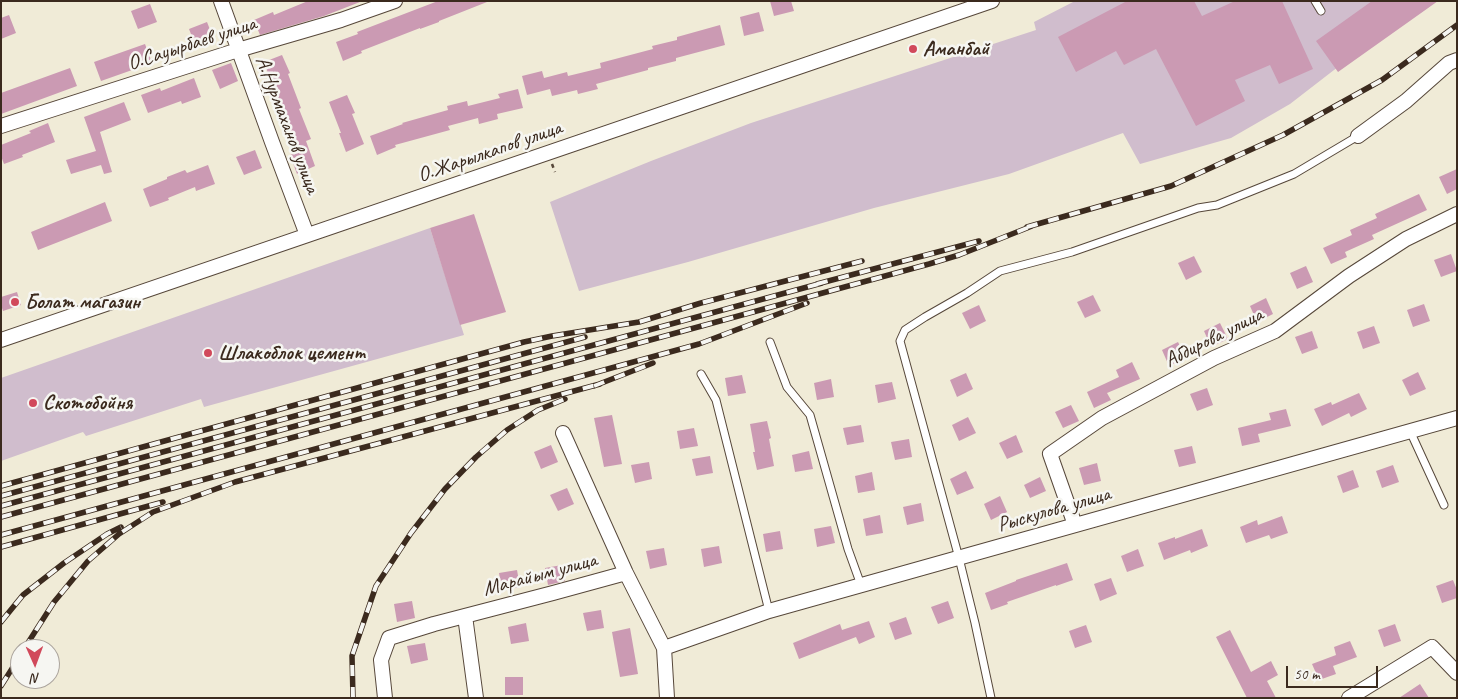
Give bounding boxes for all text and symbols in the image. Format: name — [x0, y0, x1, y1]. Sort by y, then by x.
street label: О.Сауырбаев улица — [125, 11, 259, 77]
place label: Аманбай — [923, 36, 989, 62]
marker: Аманбай — [907, 43, 919, 55]
street label: А.Нурмаханов улица — [249, 53, 325, 197]
street label: О.Жарылкапов улица — [415, 116, 565, 188]
place label: Болат магазин — [25, 289, 140, 315]
marker: Болат магазин — [9, 296, 21, 308]
street label: Абдирова улица — [1161, 302, 1267, 374]
place label: Шлакоблок цемент — [218, 340, 364, 366]
marker: Шлакоблок цемент — [202, 347, 214, 359]
place label: Скотобойня — [43, 390, 132, 416]
marker: Скотобойня — [27, 397, 39, 409]
street label: Рыскулова улица — [995, 482, 1113, 538]
street label: Марайым улица — [480, 548, 600, 602]
north arrow — [10, 639, 60, 689]
scale bar — [1288, 656, 1380, 688]
text: 50 m — [1294, 665, 1320, 684]
text: N — [31, 670, 40, 687]

